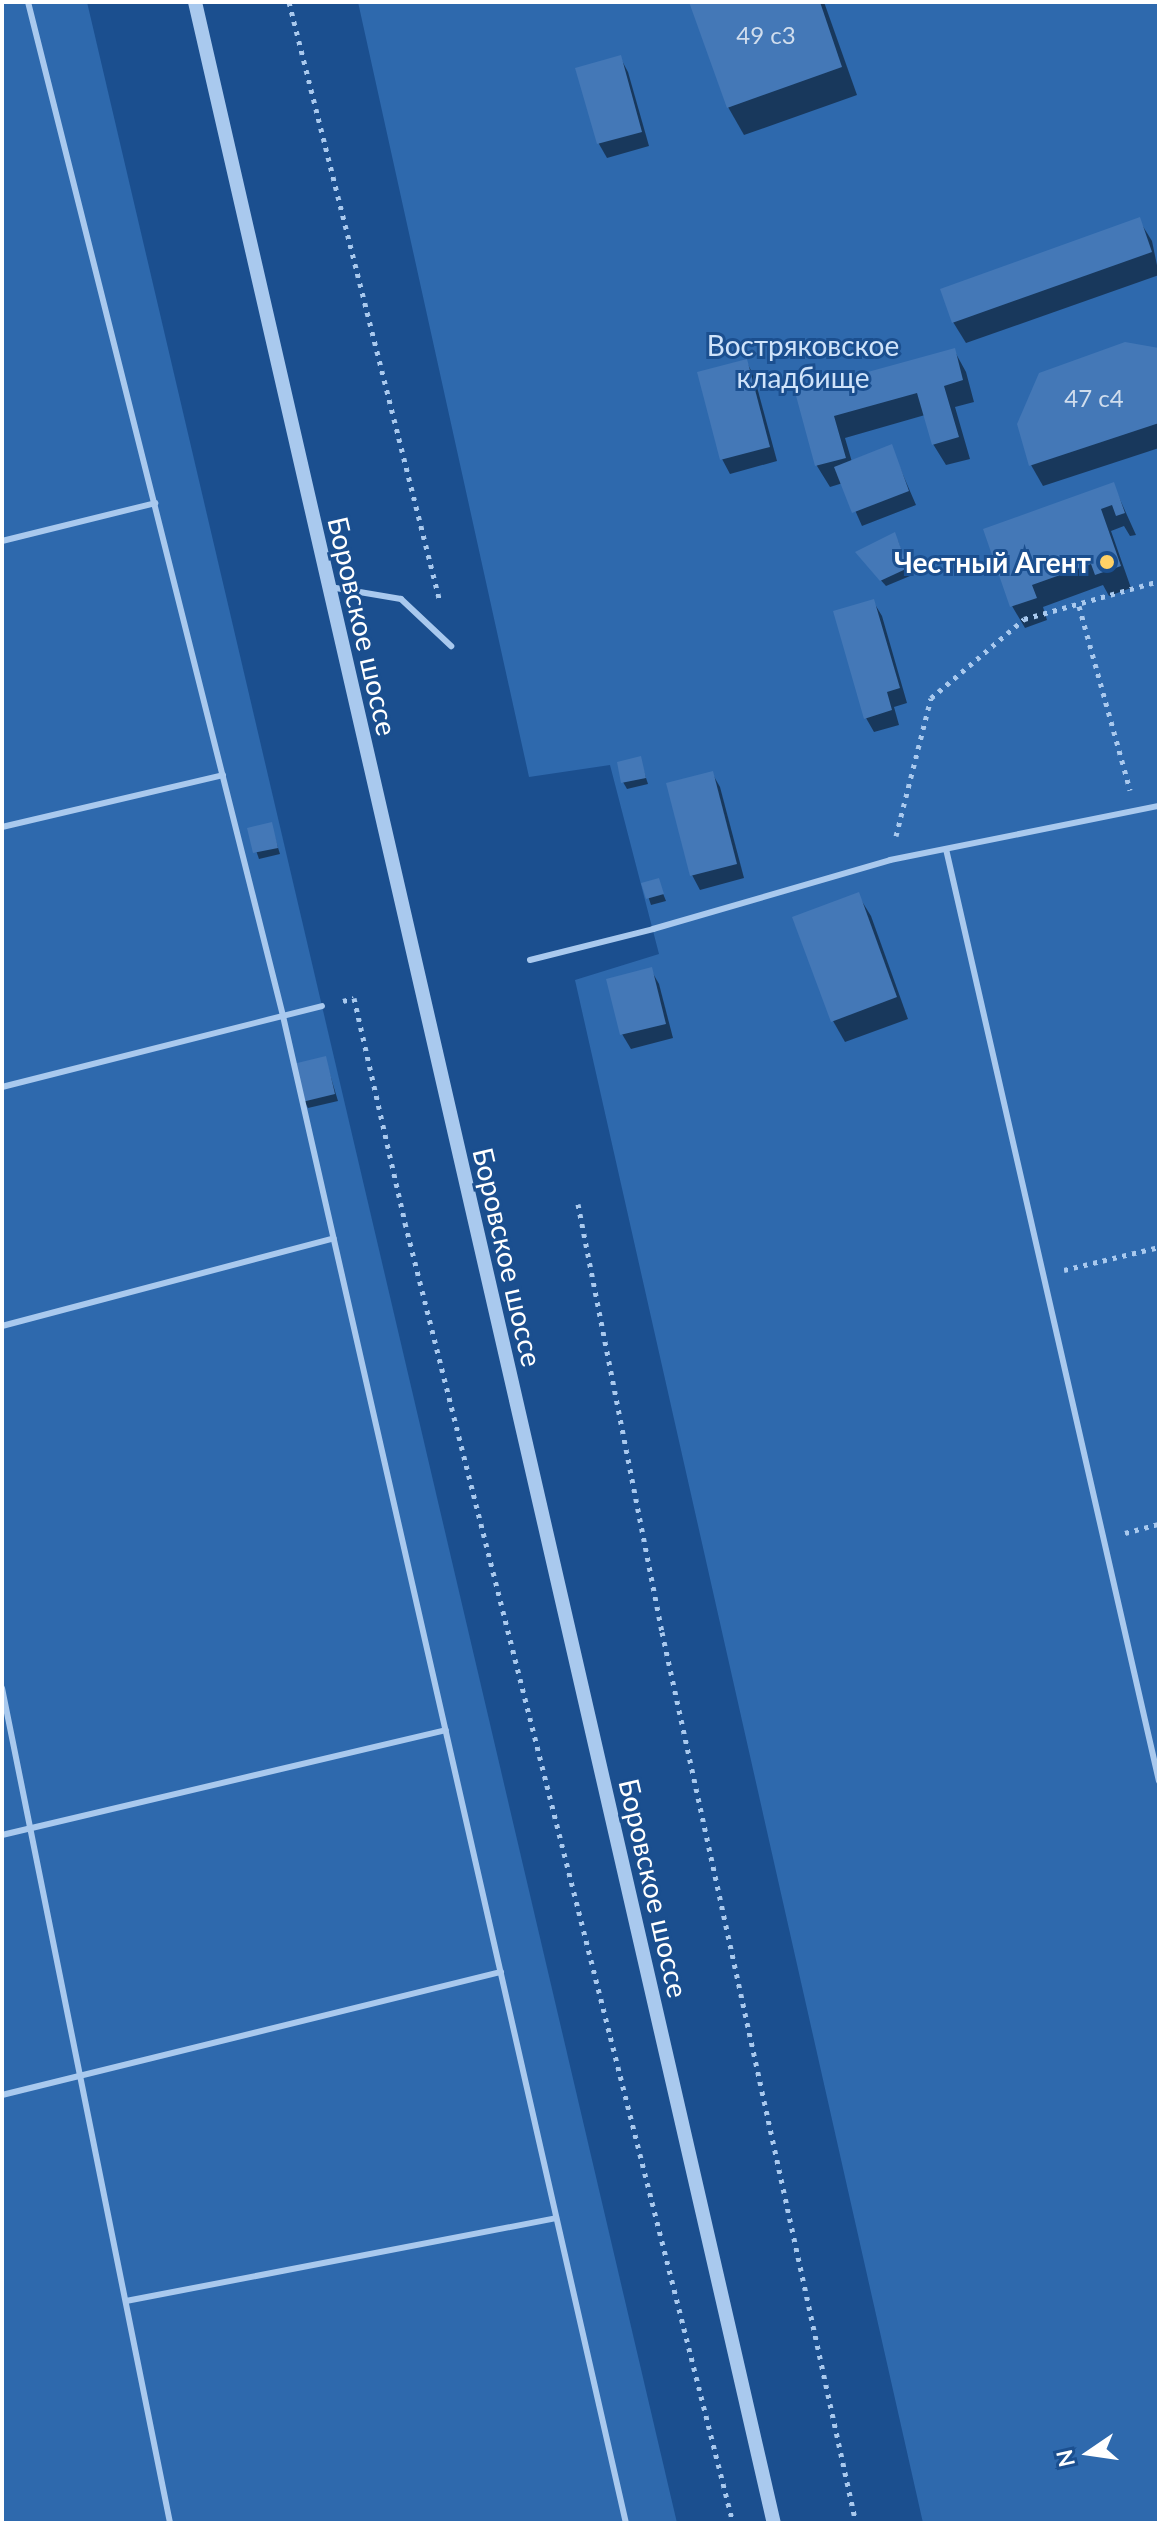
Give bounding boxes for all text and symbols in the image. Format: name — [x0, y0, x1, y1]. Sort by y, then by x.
house number: 49 с3 — [736, 21, 796, 49]
park label: Востряковское кладбище — [707, 328, 899, 394]
house number: 47 с4 — [1064, 384, 1124, 412]
street label: Боровское шоссе — [321, 513, 405, 739]
place label: Честный Агент — [894, 545, 1091, 579]
marker: Честный Агент — [1098, 553, 1116, 571]
street label: Боровское шоссе — [466, 1144, 550, 1370]
street label: Боровское шоссе — [612, 1775, 696, 2001]
north arrow — [1049, 2413, 1129, 2493]
text: N — [1050, 2447, 1080, 2470]

